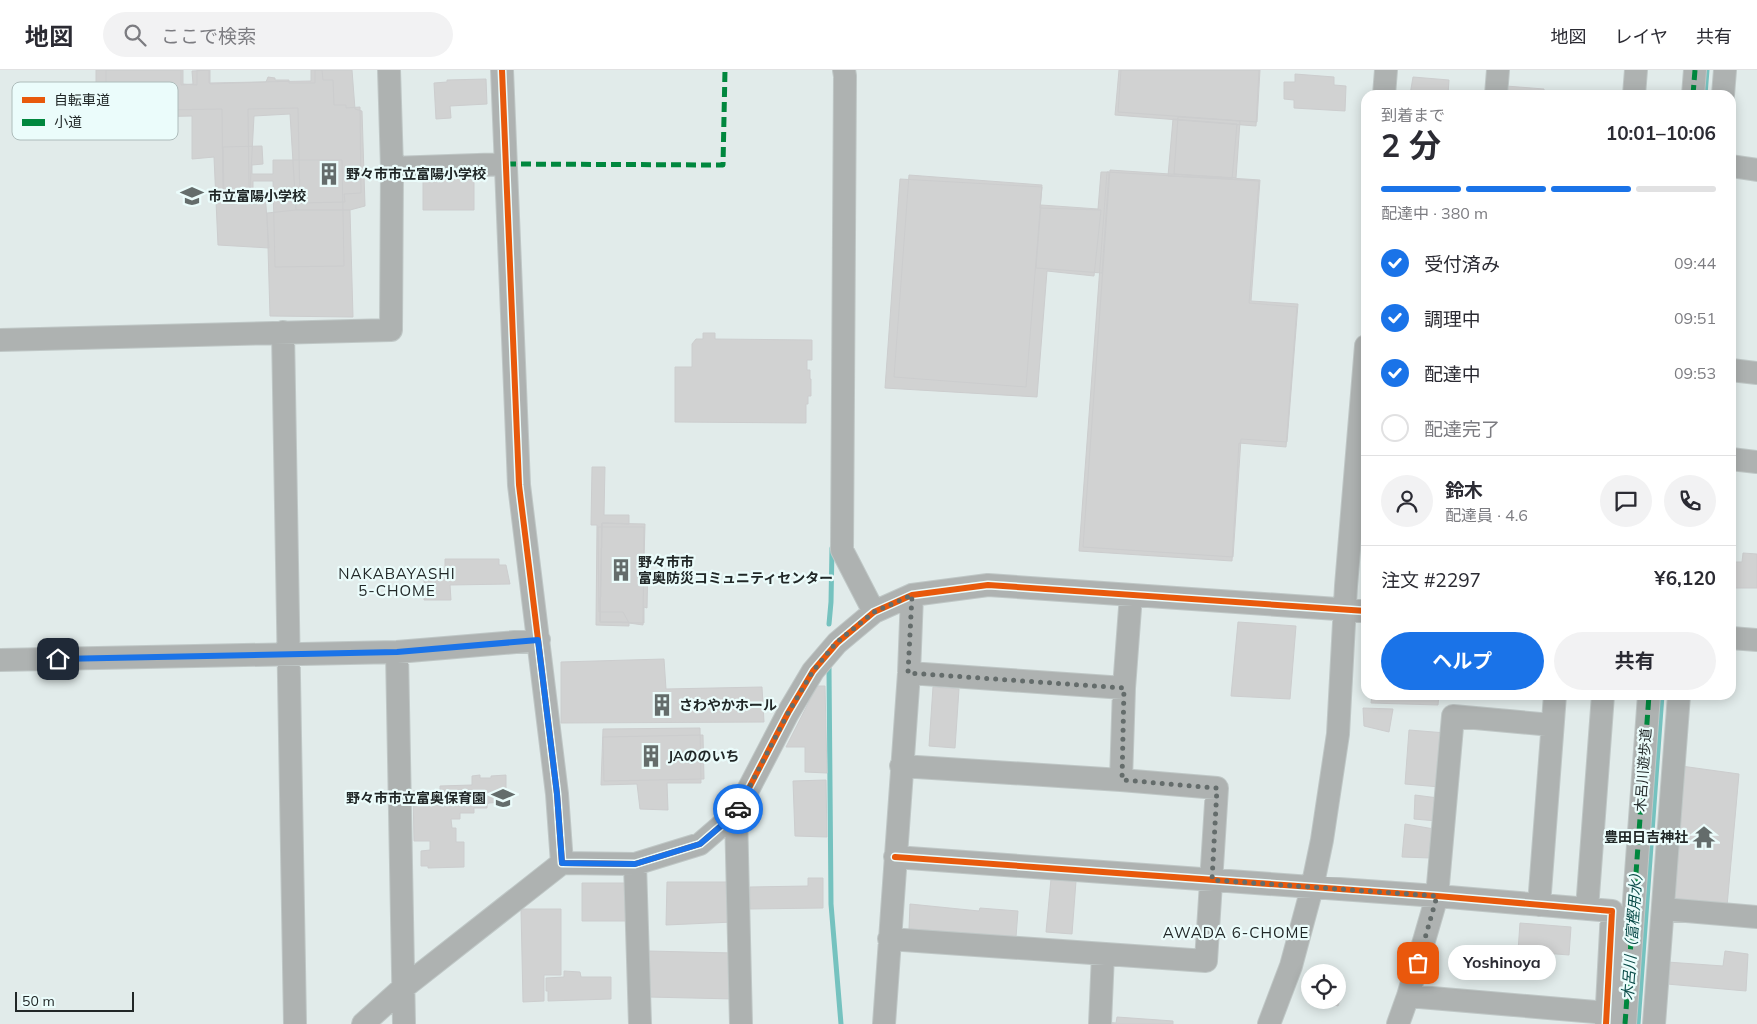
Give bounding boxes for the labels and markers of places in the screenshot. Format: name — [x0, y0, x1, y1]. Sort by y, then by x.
building icon: 野々市市立富陽小学校 — [316, 161, 342, 187]
place label: 野々市市立富陽小学校 — [346, 165, 486, 183]
school or university icon: 市立富陽小学校 — [179, 183, 205, 209]
place label: 市立富陽小学校 — [208, 187, 306, 205]
place label: 野々市市 富奥防災コミュニティセンター — [638, 553, 833, 587]
building icon: 野々市市 富奥防災コミュニティセンター — [608, 557, 634, 583]
pin — [37, 638, 79, 680]
building icon: さわやかホール — [649, 692, 675, 718]
place label: さわやかホール — [679, 696, 777, 714]
building icon: JAののいち — [638, 743, 664, 769]
place label: JAののいち — [668, 747, 740, 765]
school or university icon: 野々市市立富奥保育園 — [490, 785, 516, 811]
place label: 野々市市立富奥保育園 — [346, 789, 486, 807]
temple icon: 豊田日吉神社 — [1691, 824, 1717, 850]
place label: 豊田日吉神社 — [1604, 828, 1688, 846]
pin — [1397, 942, 1439, 984]
callout: Yoshinoya — [1448, 946, 1556, 980]

